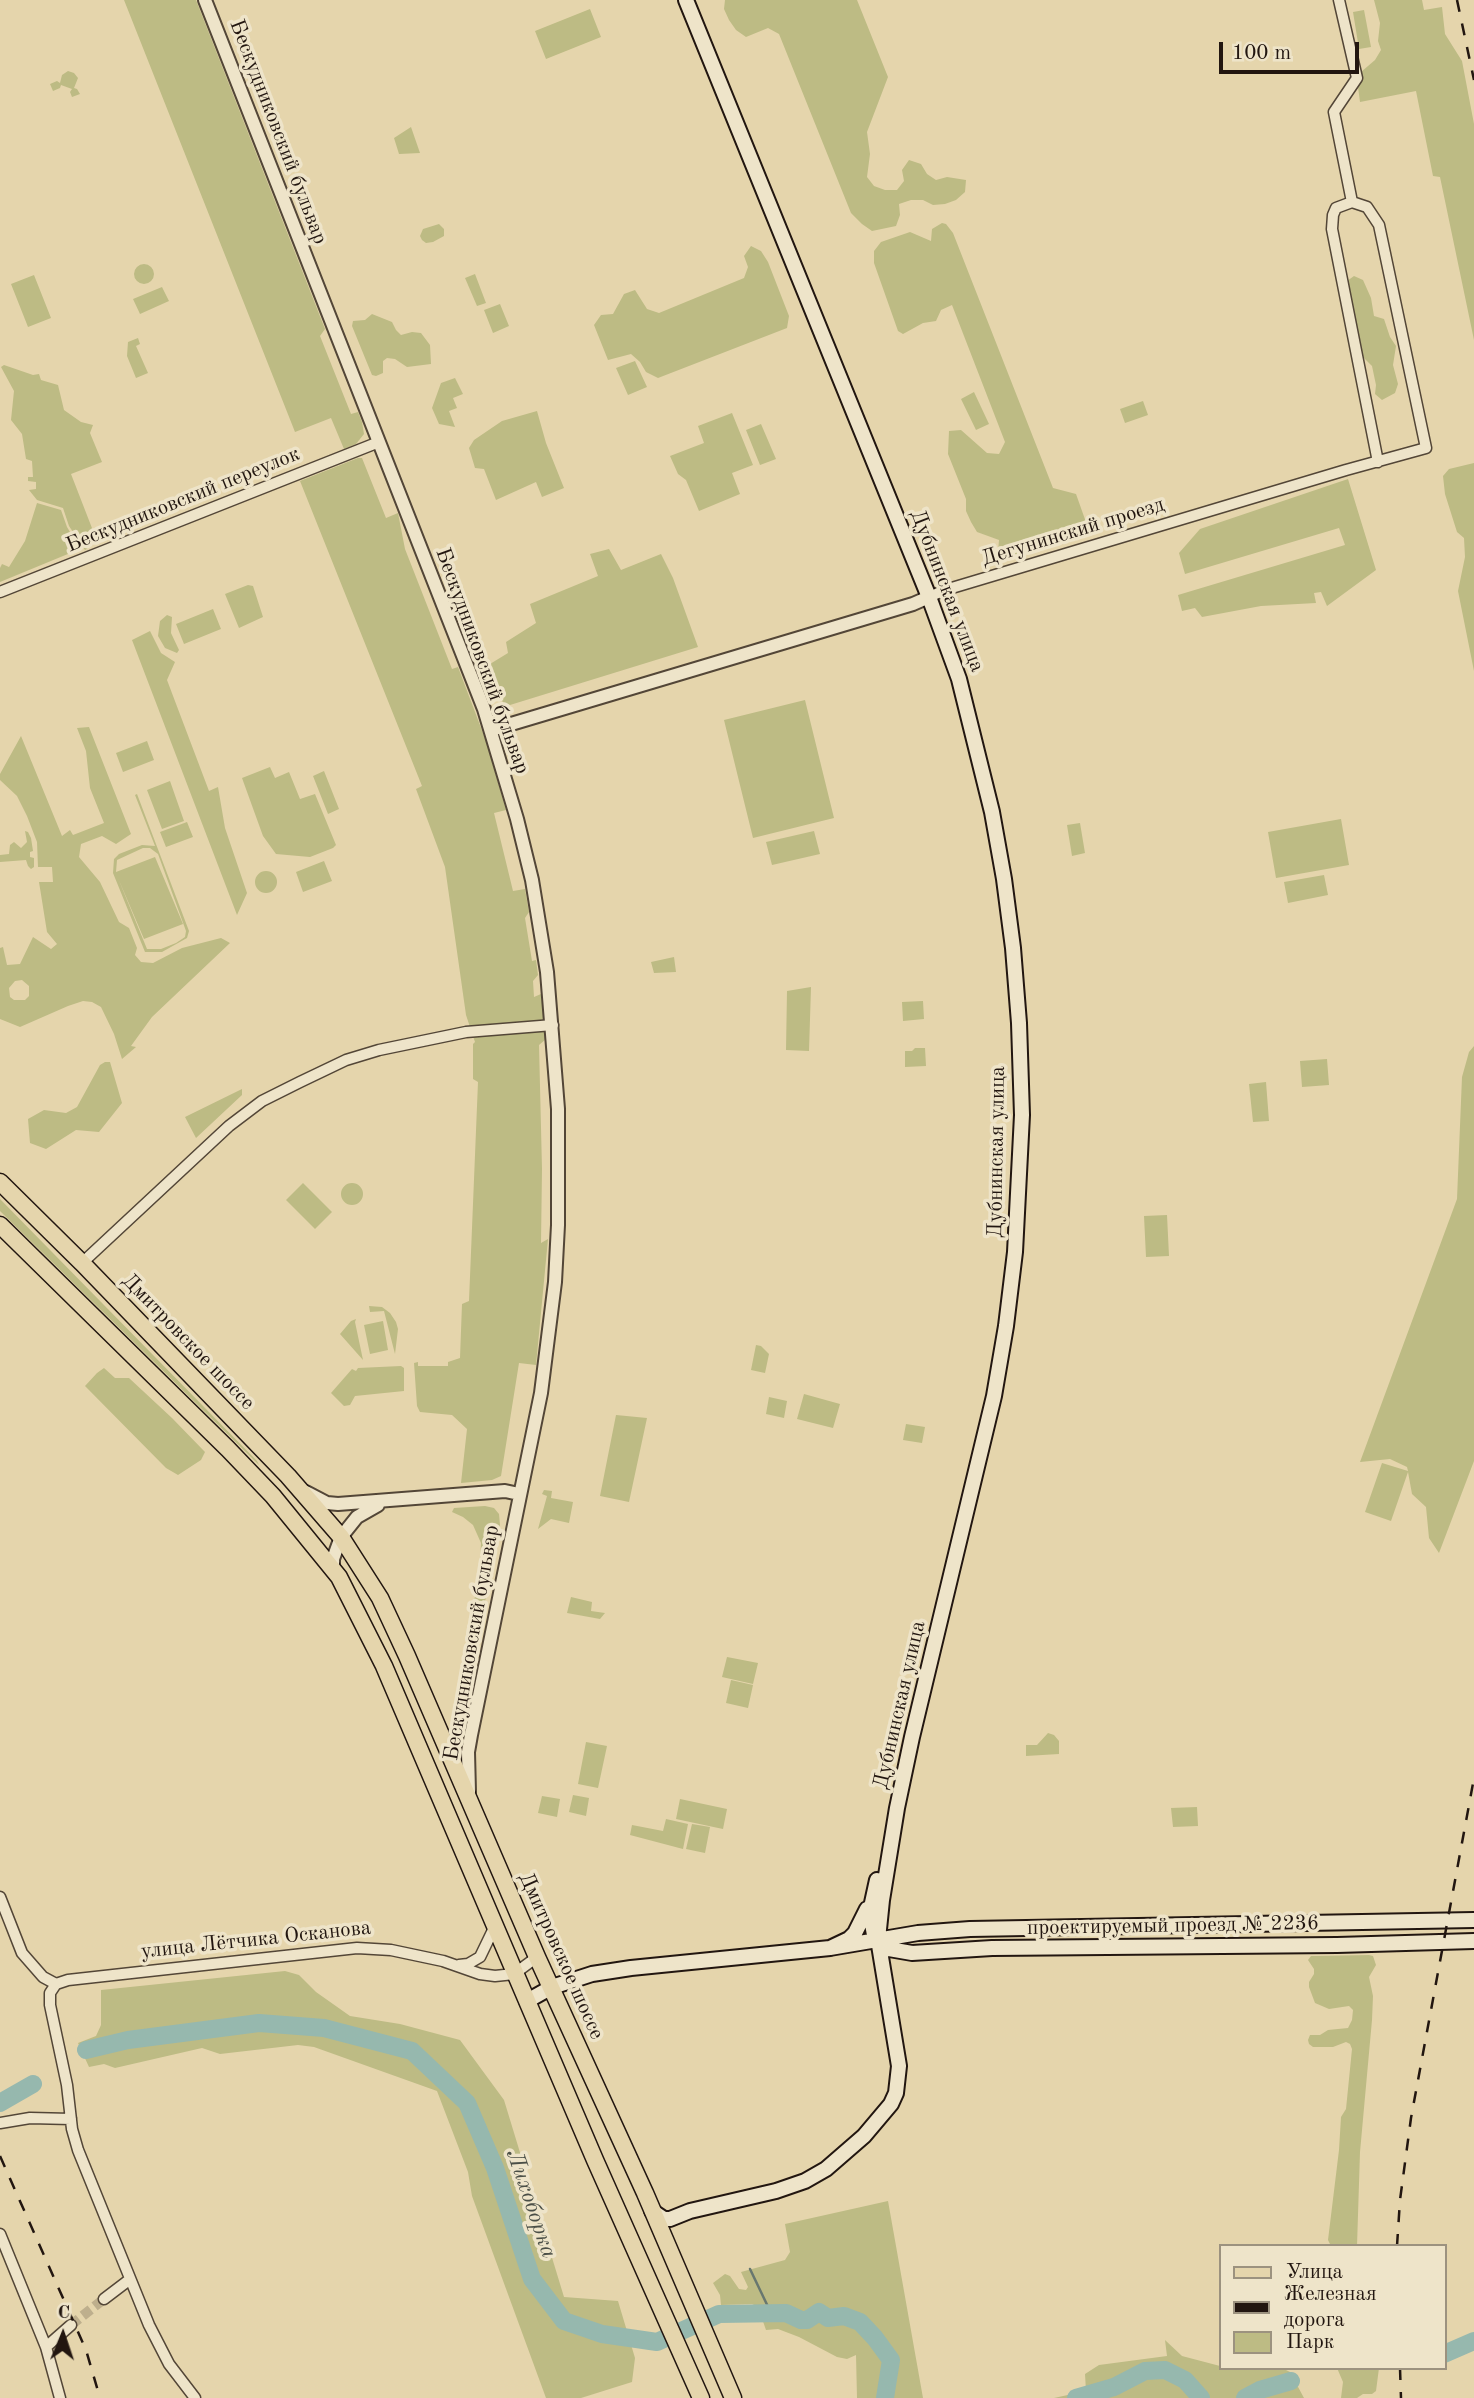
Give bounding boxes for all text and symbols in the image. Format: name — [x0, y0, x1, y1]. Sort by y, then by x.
street label: Бескудниковский бульвар — [223, 16, 333, 248]
scale bar — [1222, 28, 1362, 72]
text: 100 m — [1232, 43, 1291, 64]
street label: Бескудниковский переулок — [62, 442, 304, 558]
street label: Дегунинский проезд — [979, 492, 1167, 572]
street label: Дубнинская улица — [904, 506, 990, 676]
street label: Бескудниковский бульвар — [429, 544, 535, 778]
street label: Дубнинская улица — [983, 1066, 1011, 1238]
street label: Дмитровское шоссе — [116, 1268, 260, 1416]
street label: Бескудниковский бульвар — [439, 1523, 505, 1763]
street label: Дубнинская улица — [868, 1618, 932, 1792]
street label: Дмитровское шоссе — [513, 1869, 609, 2043]
street label: проектируемый проезд № 2236 — [1027, 1911, 1319, 1941]
street label: улица Лётчика Осканова — [140, 1915, 372, 1965]
water label: Лихоборка — [500, 2146, 562, 2262]
legend — [1218, 2244, 1446, 2370]
text: Улица — [1286, 2262, 1343, 2283]
text: Железная дорога — [1284, 2284, 1377, 2331]
north arrow — [28, 2300, 98, 2370]
text: С — [57, 2304, 70, 2323]
text: Парк — [1286, 2332, 1334, 2353]

